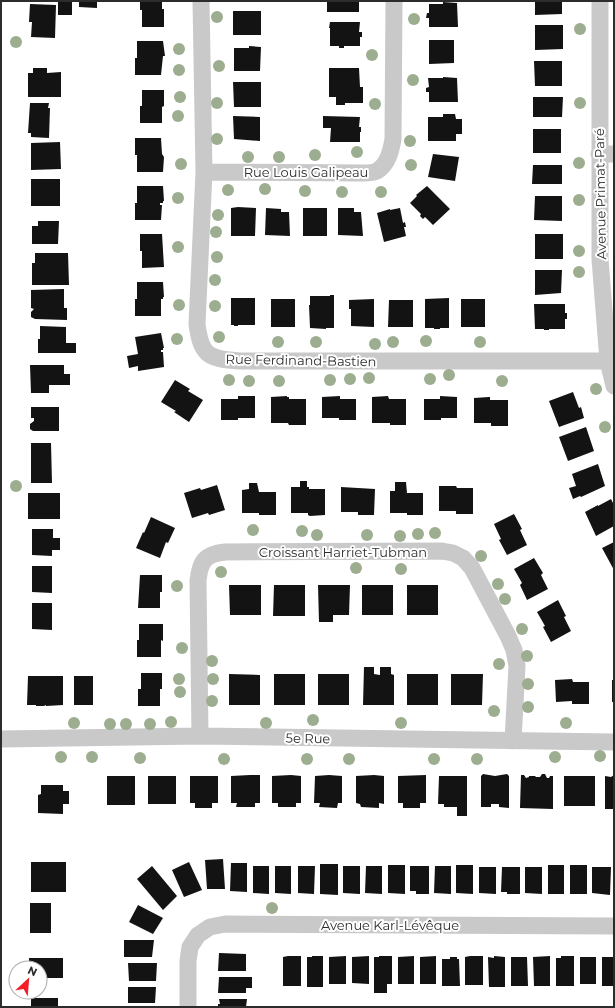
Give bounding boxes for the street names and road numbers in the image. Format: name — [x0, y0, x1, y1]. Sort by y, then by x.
street label: Avenue Primat-Paré — [591, 128, 609, 260]
street label: Rue Louis Galipeau — [244, 164, 368, 180]
street label: Rue Ferdinand-Bastien — [225, 351, 377, 369]
street label: Croissant Harriet-Tubman — [259, 544, 427, 560]
street label: 5e Rue — [286, 730, 331, 746]
street label: Avenue Karl-Lévêque — [321, 917, 459, 933]

